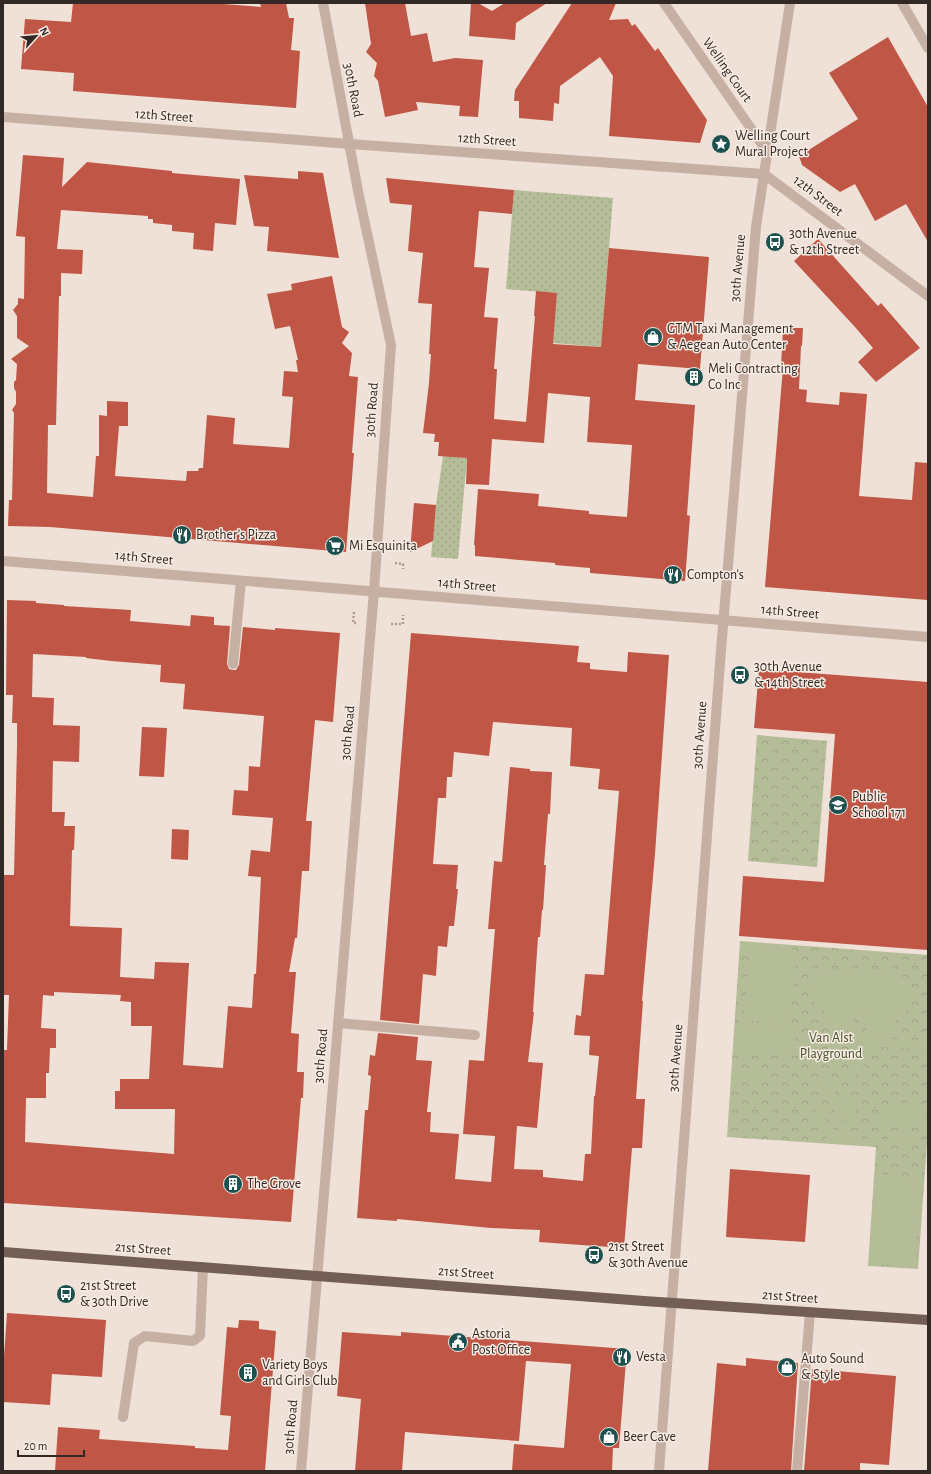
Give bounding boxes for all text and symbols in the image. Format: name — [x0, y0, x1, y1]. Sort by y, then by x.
north arrow — [16, 16, 56, 56]
text: N — [38, 26, 51, 38]
street label: Welling Court — [700, 35, 755, 105]
street label: 30th Road — [341, 62, 365, 118]
street label: 12th Street — [134, 107, 194, 125]
place label: Welling Court Mural Project — [735, 129, 810, 159]
street label: 12th Street — [457, 131, 517, 149]
place icon: Welling Court Mural Project — [710, 133, 732, 155]
street label: 12th Street — [791, 173, 846, 219]
place label: 30th Avenue & 12th Street — [789, 227, 860, 257]
bus stop icon: 30th Avenue & 12th Street — [764, 231, 786, 253]
street label: 30th Avenue — [728, 234, 748, 302]
place label: GTM Taxi Management & Aegean Auto Center — [667, 322, 794, 352]
shop icon: GTM Taxi Management & Aegean Auto Center — [642, 326, 664, 348]
place label: Meli Contracting Co Inc — [708, 362, 798, 392]
building icon: Meli Contracting Co Inc — [683, 366, 705, 388]
street label: 30th Road — [363, 382, 381, 438]
restaurant icon: Brother’s Pizza — [171, 524, 193, 546]
place label: Brother’s Pizza — [196, 528, 277, 542]
supermarket icon: Mi Esquinita — [324, 535, 346, 557]
place label: Mi Esquinita — [349, 539, 417, 553]
street label: 14th Street — [114, 548, 174, 568]
restaurant icon: Compton’s — [662, 564, 684, 586]
place label: Compton’s — [687, 568, 744, 582]
street label: 14th Street — [437, 575, 497, 595]
street label: 14th Street — [760, 602, 820, 622]
place label: 30th Avenue & 14th Street — [754, 660, 825, 690]
bus stop icon: 30th Avenue & 14th Street — [729, 664, 751, 686]
street label: 30th Avenue — [691, 701, 709, 769]
street label: 30th Road — [339, 705, 357, 761]
place label: Public School 171 — [852, 790, 906, 820]
school or university icon: Public School 171 — [827, 794, 849, 816]
street label: 30th Avenue — [667, 1024, 685, 1092]
street label: 30th Road — [312, 1028, 330, 1084]
park label: Van Alst Playground — [800, 1031, 862, 1061]
building icon: The Grove — [222, 1173, 244, 1195]
place label: The Grove — [247, 1177, 301, 1191]
street label: 21st Street — [115, 1240, 172, 1258]
place label: 21st Street & 30th Avenue — [608, 1240, 688, 1270]
bus stop icon: 21st Street & 30th Avenue — [583, 1244, 605, 1266]
street label: 21st Street — [438, 1264, 495, 1282]
place label: 21st Street & 30th Drive — [80, 1279, 148, 1309]
bus stop icon: 21st Street & 30th Drive — [55, 1283, 77, 1305]
street label: 21st Street — [762, 1288, 819, 1306]
place label: Astoria Post Office — [472, 1327, 530, 1357]
public building icon: Astoria Post Office — [447, 1331, 469, 1353]
restaurant icon: Vesta — [611, 1346, 633, 1368]
place label: Vesta — [636, 1350, 666, 1364]
place label: Auto Sound & Style — [801, 1352, 864, 1382]
shop icon: Auto Sound & Style — [776, 1356, 798, 1378]
place label: Variety Boys and Girls Club — [262, 1358, 337, 1388]
building icon: Variety Boys and Girls Club — [237, 1362, 259, 1384]
street label: 30th Road — [282, 1399, 300, 1455]
shop icon: Beer Cave — [598, 1426, 620, 1448]
place label: Beer Cave — [623, 1430, 676, 1444]
scale bar — [18, 1432, 84, 1458]
text: 20 m — [24, 1440, 47, 1452]

